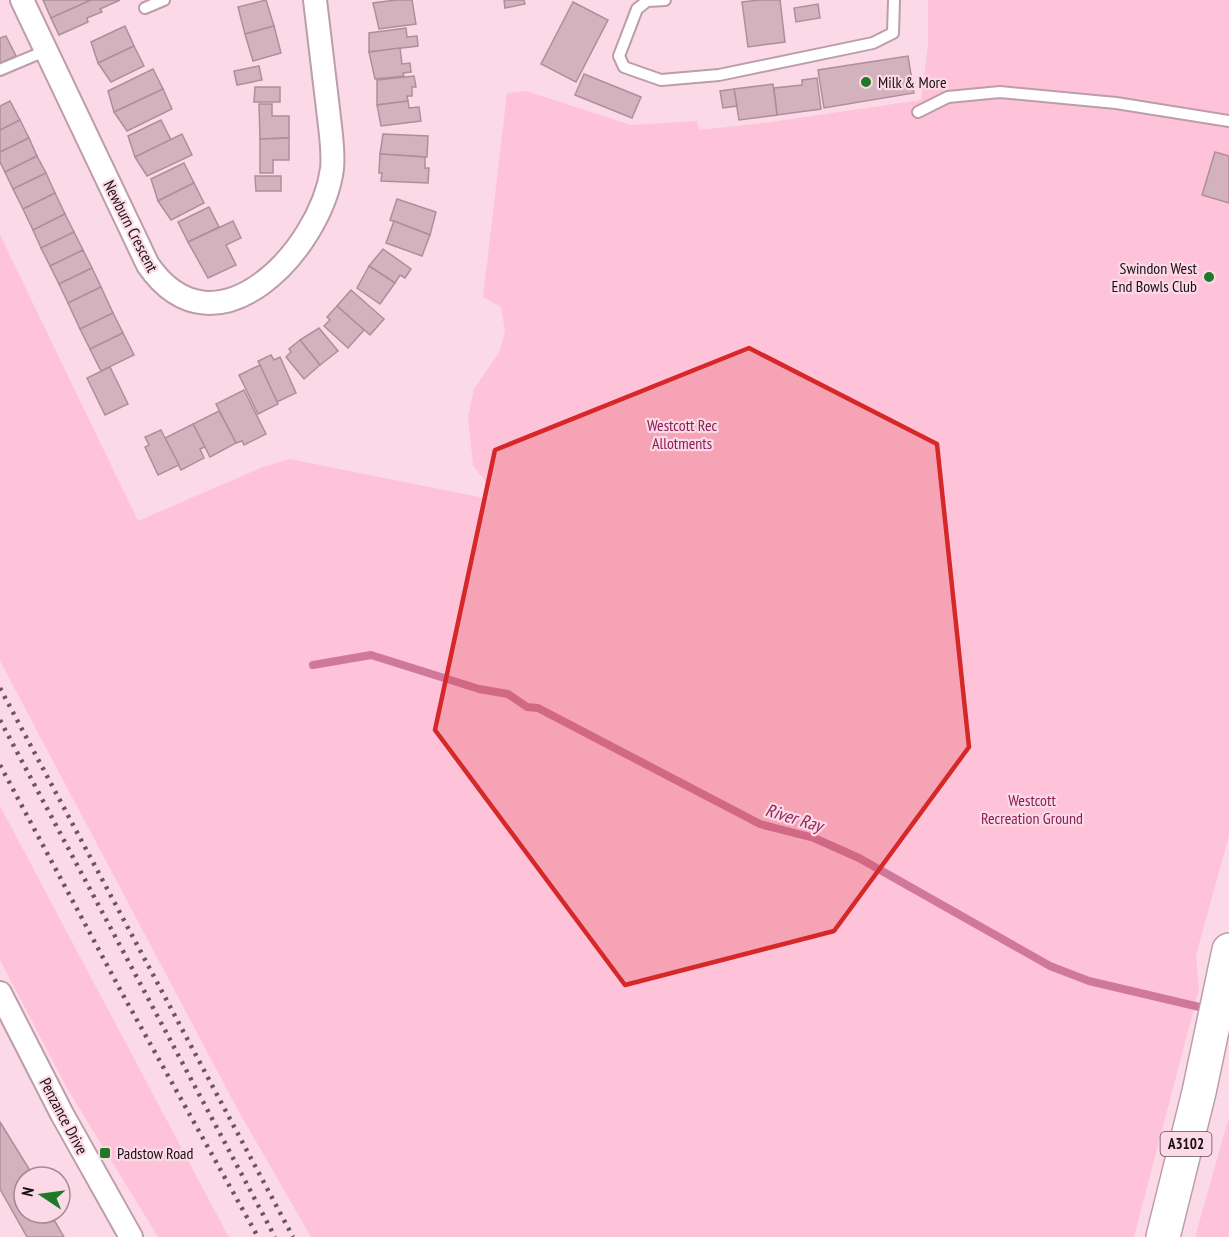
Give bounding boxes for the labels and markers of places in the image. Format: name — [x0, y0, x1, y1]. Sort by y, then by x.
place label: Milk & More — [878, 72, 947, 92]
marker: Milk & More — [859, 75, 873, 89]
place label: Swindon West End Bowls Club — [1112, 258, 1198, 296]
marker: Swindon West End Bowls Club — [1202, 270, 1216, 284]
place label: Padstow Road — [117, 1143, 193, 1163]
marker: Padstow Road — [98, 1146, 112, 1160]

